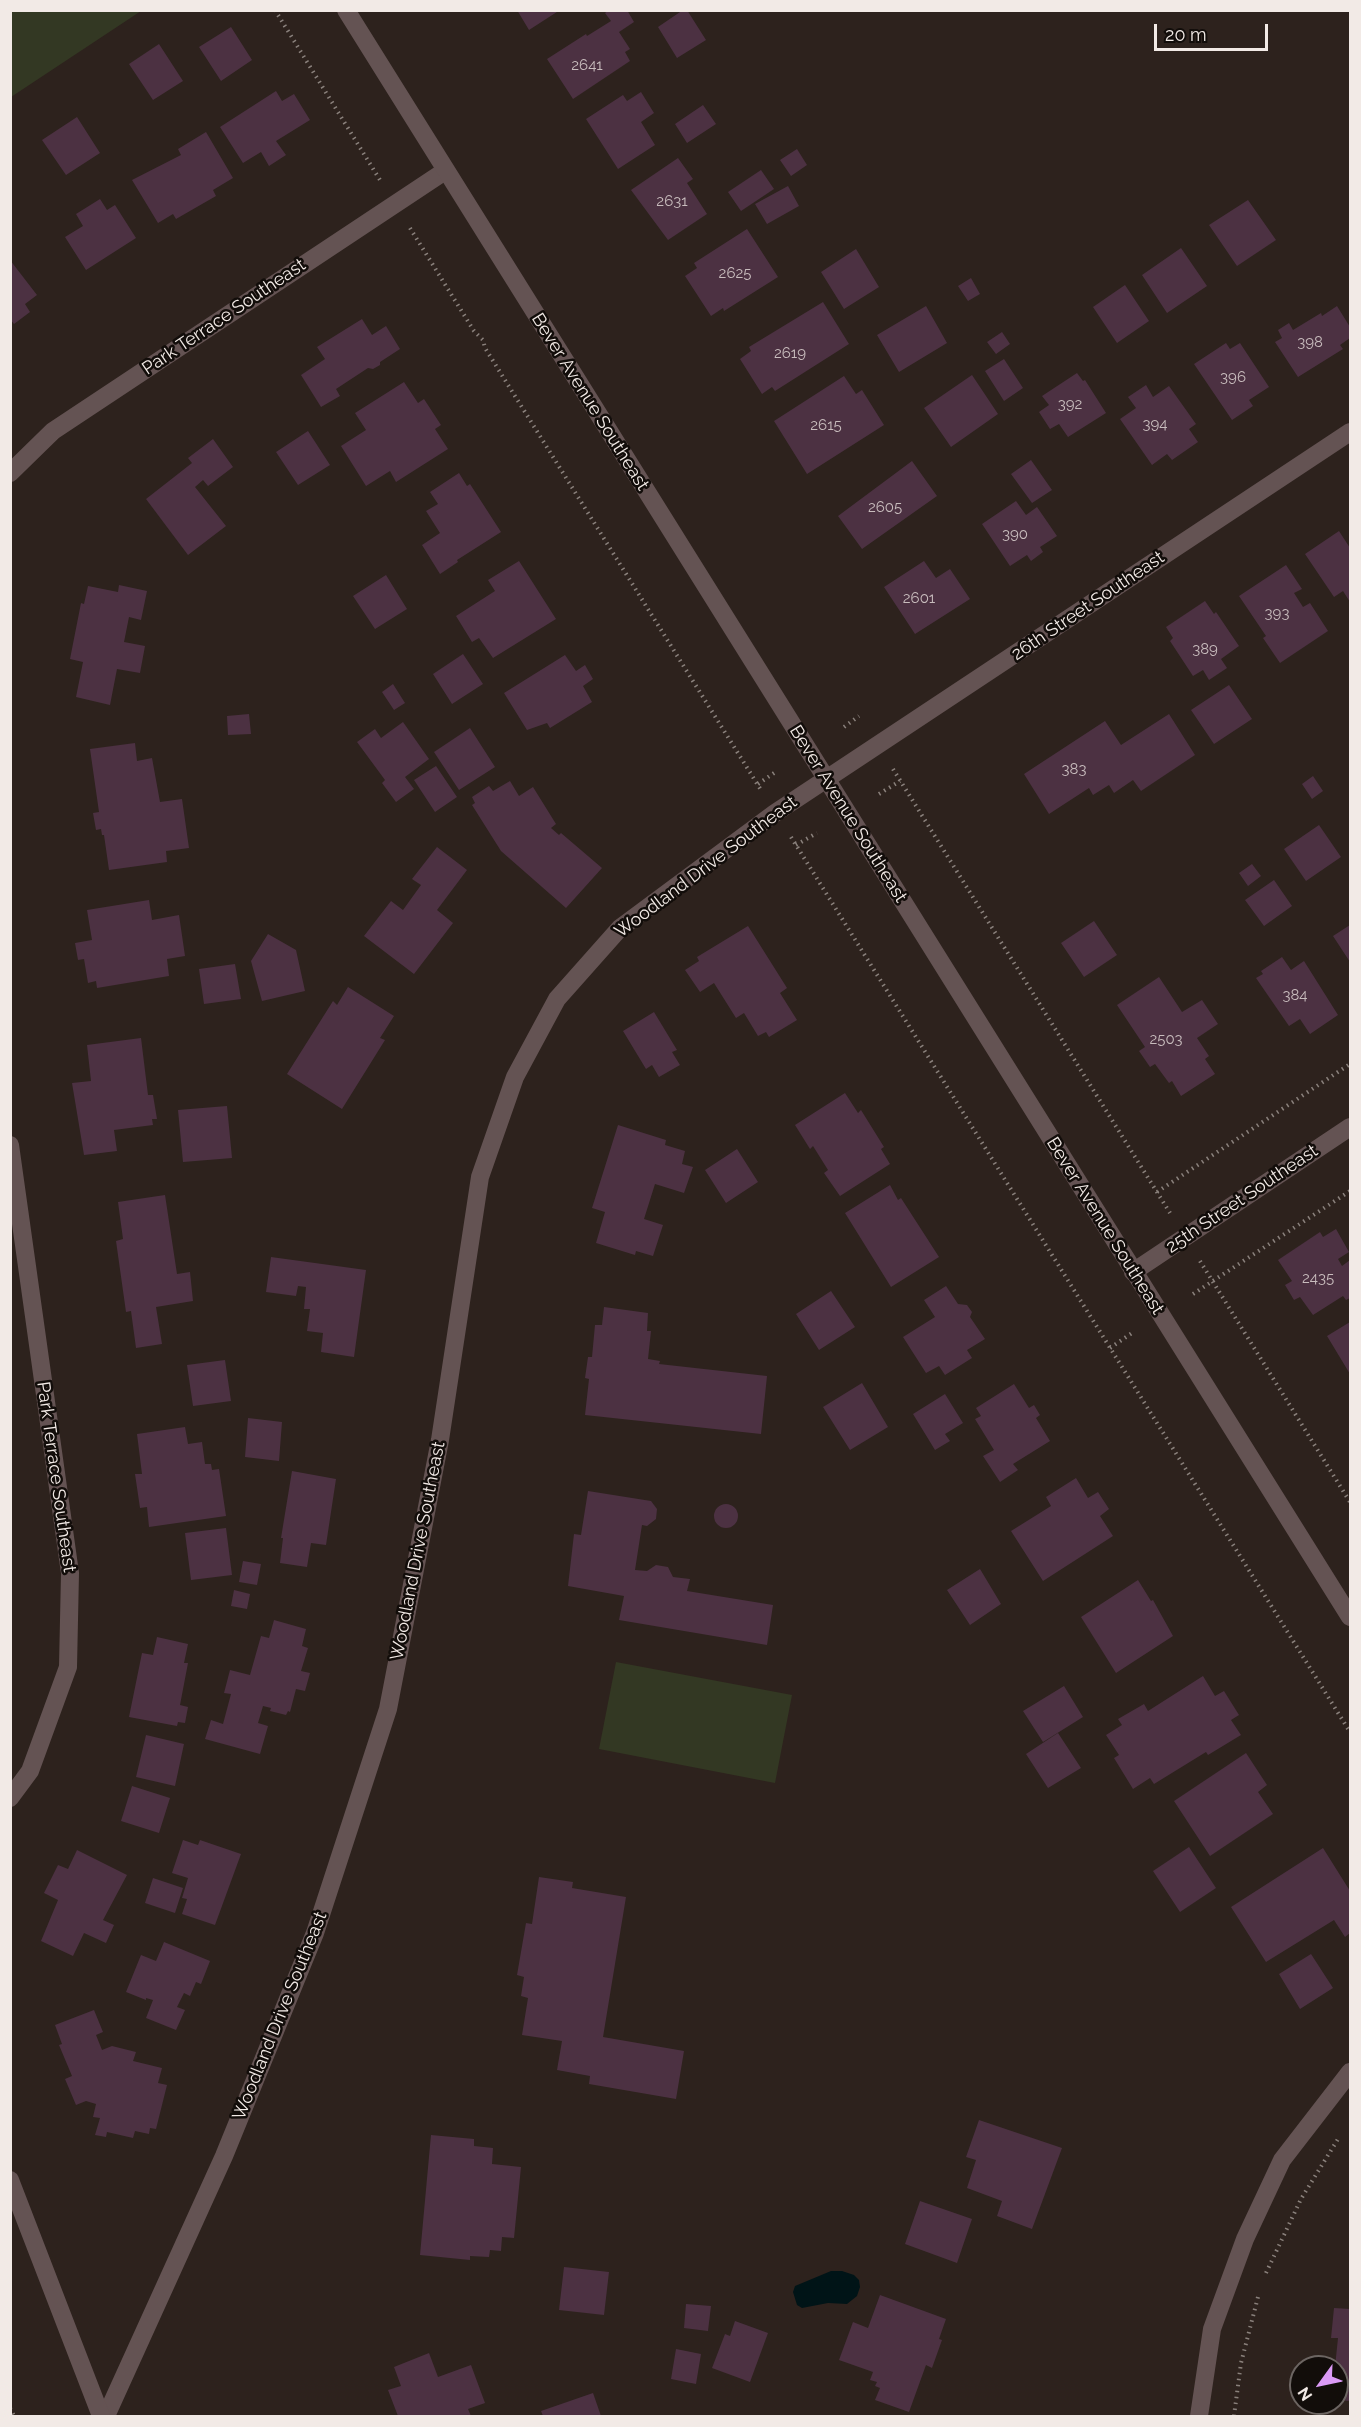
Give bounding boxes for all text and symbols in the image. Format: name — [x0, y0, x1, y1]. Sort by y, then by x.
scale bar — [1157, 12, 1271, 50]
text: 20 m — [1165, 24, 1207, 45]
house number: 2641 — [571, 56, 603, 74]
house number: 2631 — [656, 192, 688, 210]
street label: Park Terrace Southeast — [138, 254, 310, 380]
house number: 2625 — [719, 264, 751, 282]
street label: Bever Avenue Southeast — [527, 309, 653, 495]
house number: 398 — [1297, 333, 1323, 351]
house number: 2619 — [774, 344, 806, 362]
house number: 396 — [1220, 368, 1246, 386]
house number: 392 — [1058, 395, 1082, 413]
house number: 394 — [1143, 415, 1167, 433]
house number: 2615 — [810, 416, 842, 434]
house number: 2605 — [868, 498, 902, 516]
house number: 390 — [1002, 525, 1028, 543]
street label: 26th Street Southeast — [1007, 547, 1169, 665]
house number: 2601 — [903, 589, 935, 607]
house number: 393 — [1265, 604, 1289, 622]
house number: 389 — [1192, 640, 1218, 658]
street label: Bever Avenue Southeast — [785, 721, 911, 907]
house number: 383 — [1062, 760, 1086, 778]
street label: Woodland Drive Southeast — [611, 791, 801, 943]
house number: 384 — [1282, 986, 1308, 1004]
house number: 2503 — [1149, 1030, 1183, 1048]
street label: Bever Avenue Southeast — [1042, 1133, 1168, 1319]
street label: 25th Street Southeast — [1162, 1140, 1322, 1258]
house number: 2435 — [1302, 1269, 1334, 1287]
street label: Park Terrace Southeast — [32, 1380, 80, 1574]
street label: Woodland Drive Southeast — [386, 1440, 450, 1662]
street label: Woodland Drive Southeast — [228, 1909, 332, 2123]
north arrow — [1289, 2355, 1349, 2415]
text: N — [1294, 2384, 1316, 2404]

